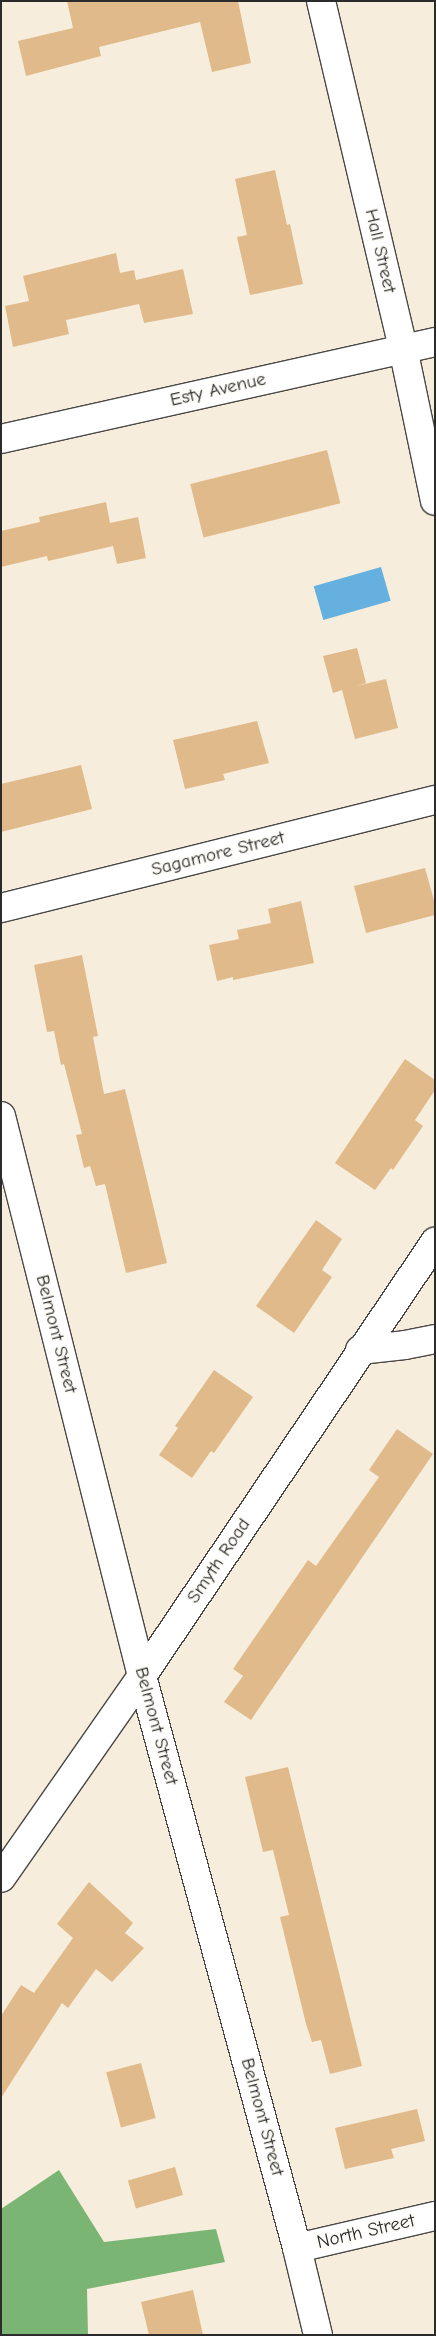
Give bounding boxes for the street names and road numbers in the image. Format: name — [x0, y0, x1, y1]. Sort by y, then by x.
street label: Hall Street — [359, 207, 401, 295]
street label: Esty Avenue — [168, 368, 268, 412]
street label: Sagamore Street — [149, 826, 287, 882]
street label: Belmont Street — [30, 1272, 82, 1396]
street label: Smyth Road — [182, 1514, 256, 1608]
street label: Belmont Street — [129, 1665, 183, 1787]
street label: Belmont Street — [235, 2056, 289, 2178]
street label: North Street — [315, 2210, 417, 2254]

